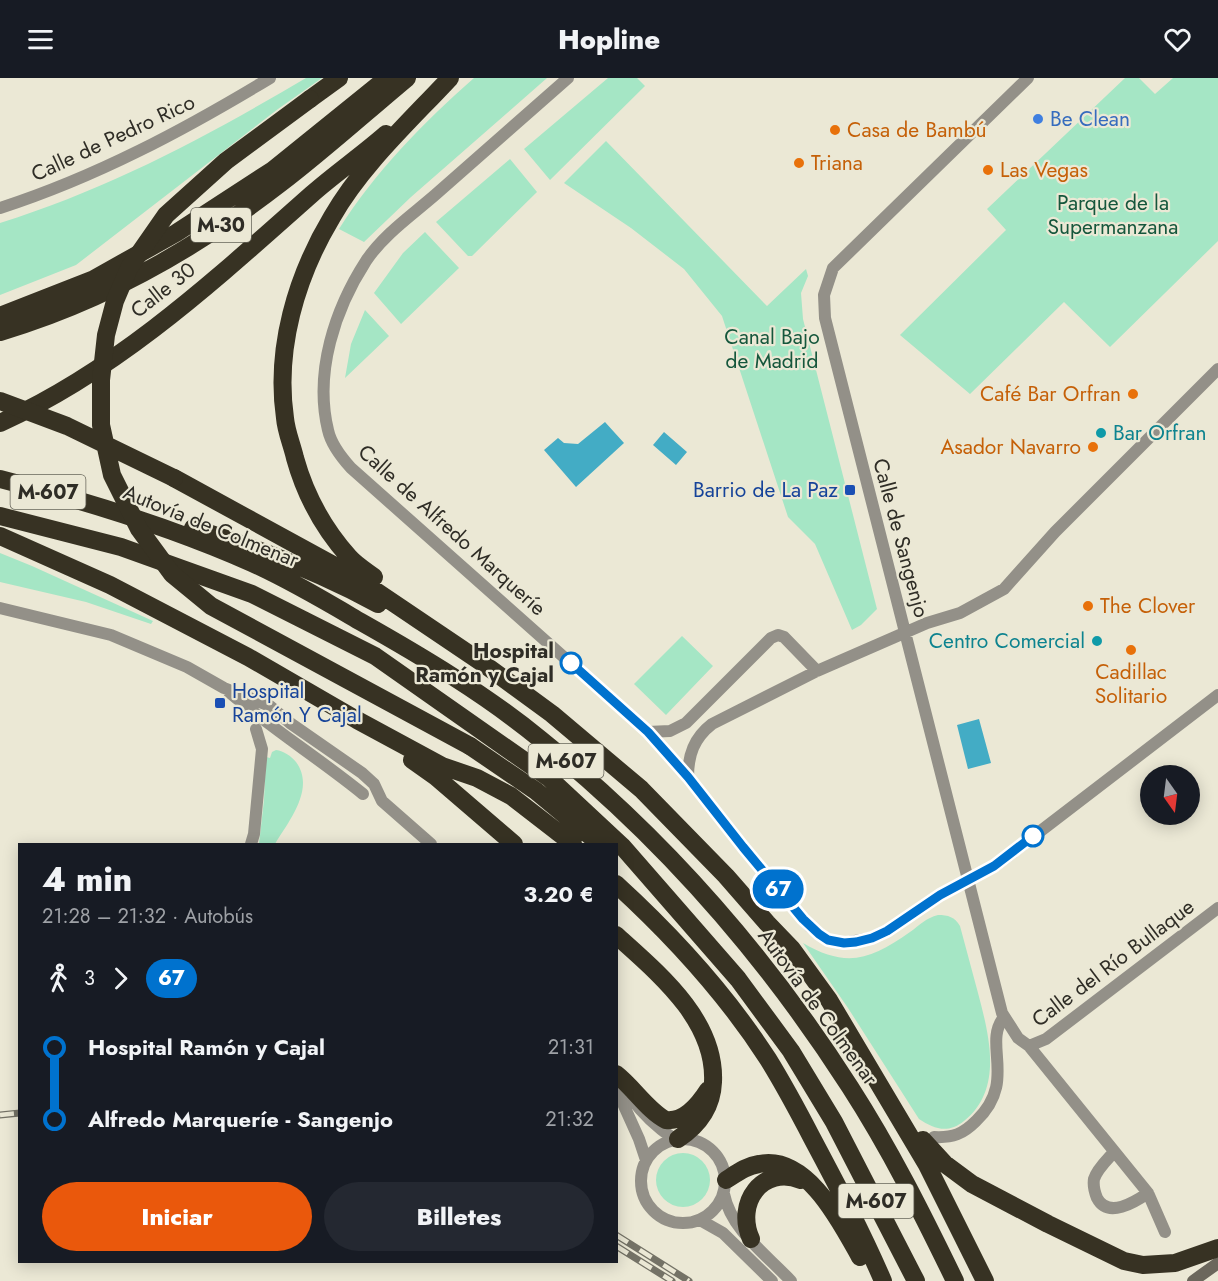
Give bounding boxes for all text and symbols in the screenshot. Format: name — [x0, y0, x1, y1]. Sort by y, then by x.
text: Hopline — [558, 20, 660, 59]
icon: menu — [24, 23, 57, 56]
icon: heart — [1161, 23, 1194, 56]
street label: Calle de Pedro Rico — [26, 87, 200, 189]
place label: Be Clean — [1050, 104, 1130, 134]
marker: Be Clean — [1031, 112, 1045, 126]
place label: Casa de Bambú — [847, 115, 987, 145]
marker: Casa de Bambú — [828, 123, 842, 137]
place label: Triana — [811, 148, 863, 178]
place label: Las Vegas — [1000, 155, 1088, 185]
marker: Triana — [792, 156, 806, 170]
marker: Las Vegas — [981, 163, 995, 177]
park label: Parque de la Supermanzana — [1048, 188, 1178, 242]
road number: M-30 — [191, 208, 251, 242]
street label: Calle 30 — [124, 255, 202, 325]
park label: Canal Bajo de Madrid — [724, 322, 820, 376]
place label: Café Bar Orfran — [980, 379, 1121, 409]
marker: Café Bar Orfran — [1126, 387, 1140, 401]
place label: Bar Orfran — [1113, 418, 1206, 448]
marker: Bar Orfran — [1094, 426, 1108, 440]
place label: Asador Navarro — [940, 432, 1081, 462]
street label: Calle de Alfredo Marqueríe — [351, 437, 553, 623]
marker: Asador Navarro — [1086, 440, 1100, 454]
street label: Calle de Sangenjo — [865, 455, 937, 621]
road number: M-607 — [10, 475, 86, 509]
place label: Barrio de La Paz — [693, 475, 838, 505]
street label: Autovía de Colmenar — [119, 477, 304, 575]
marker: Barrio de La Paz — [843, 483, 857, 497]
place label: The Clover — [1100, 591, 1196, 621]
marker: The Clover — [1081, 599, 1095, 613]
place label: Centro Comercial — [929, 626, 1085, 656]
marker: Centro Comercial — [1090, 634, 1104, 648]
place label: Hospital Ramón y Cajal — [415, 636, 554, 690]
marker: Cadillac Solitario — [1124, 643, 1138, 657]
marker: Hospital Ramón y Cajal — [560, 652, 582, 674]
place label: Cadillac Solitario — [1095, 657, 1167, 711]
place label: Hospital Ramón Y Cajal — [232, 676, 362, 730]
marker: Hospital Ramón Y Cajal — [213, 696, 227, 710]
road number: M-607 — [528, 744, 604, 778]
north arrow — [1140, 765, 1200, 825]
map controls — [1140, 765, 1200, 825]
unlabelled marker — [1022, 825, 1044, 847]
text: 4 min — [42, 856, 132, 903]
line badge: 67 — [751, 870, 805, 908]
text: 67 — [765, 874, 791, 904]
text: 3.20 € — [524, 878, 594, 910]
street label: Calle del Río Bullaque — [1026, 892, 1201, 1034]
text: 21:28 – 21:32 · Autobús — [42, 902, 253, 931]
street label: Autovía de Colmenar — [751, 923, 886, 1092]
icon: walk — [42, 962, 75, 995]
icon: forward — [104, 962, 137, 995]
text: 67 — [158, 963, 185, 993]
text: 3 — [84, 964, 95, 993]
text: Hospital Ramón y Cajal — [88, 1031, 325, 1063]
text: 21:31 — [548, 1033, 594, 1062]
text: Alfredo Marqueríe - Sangenjo — [88, 1103, 393, 1135]
text: 21:32 — [545, 1105, 594, 1134]
button: Iniciar — [42, 1182, 312, 1251]
button: Billetes — [324, 1182, 594, 1251]
road number: M-607 — [838, 1184, 914, 1218]

